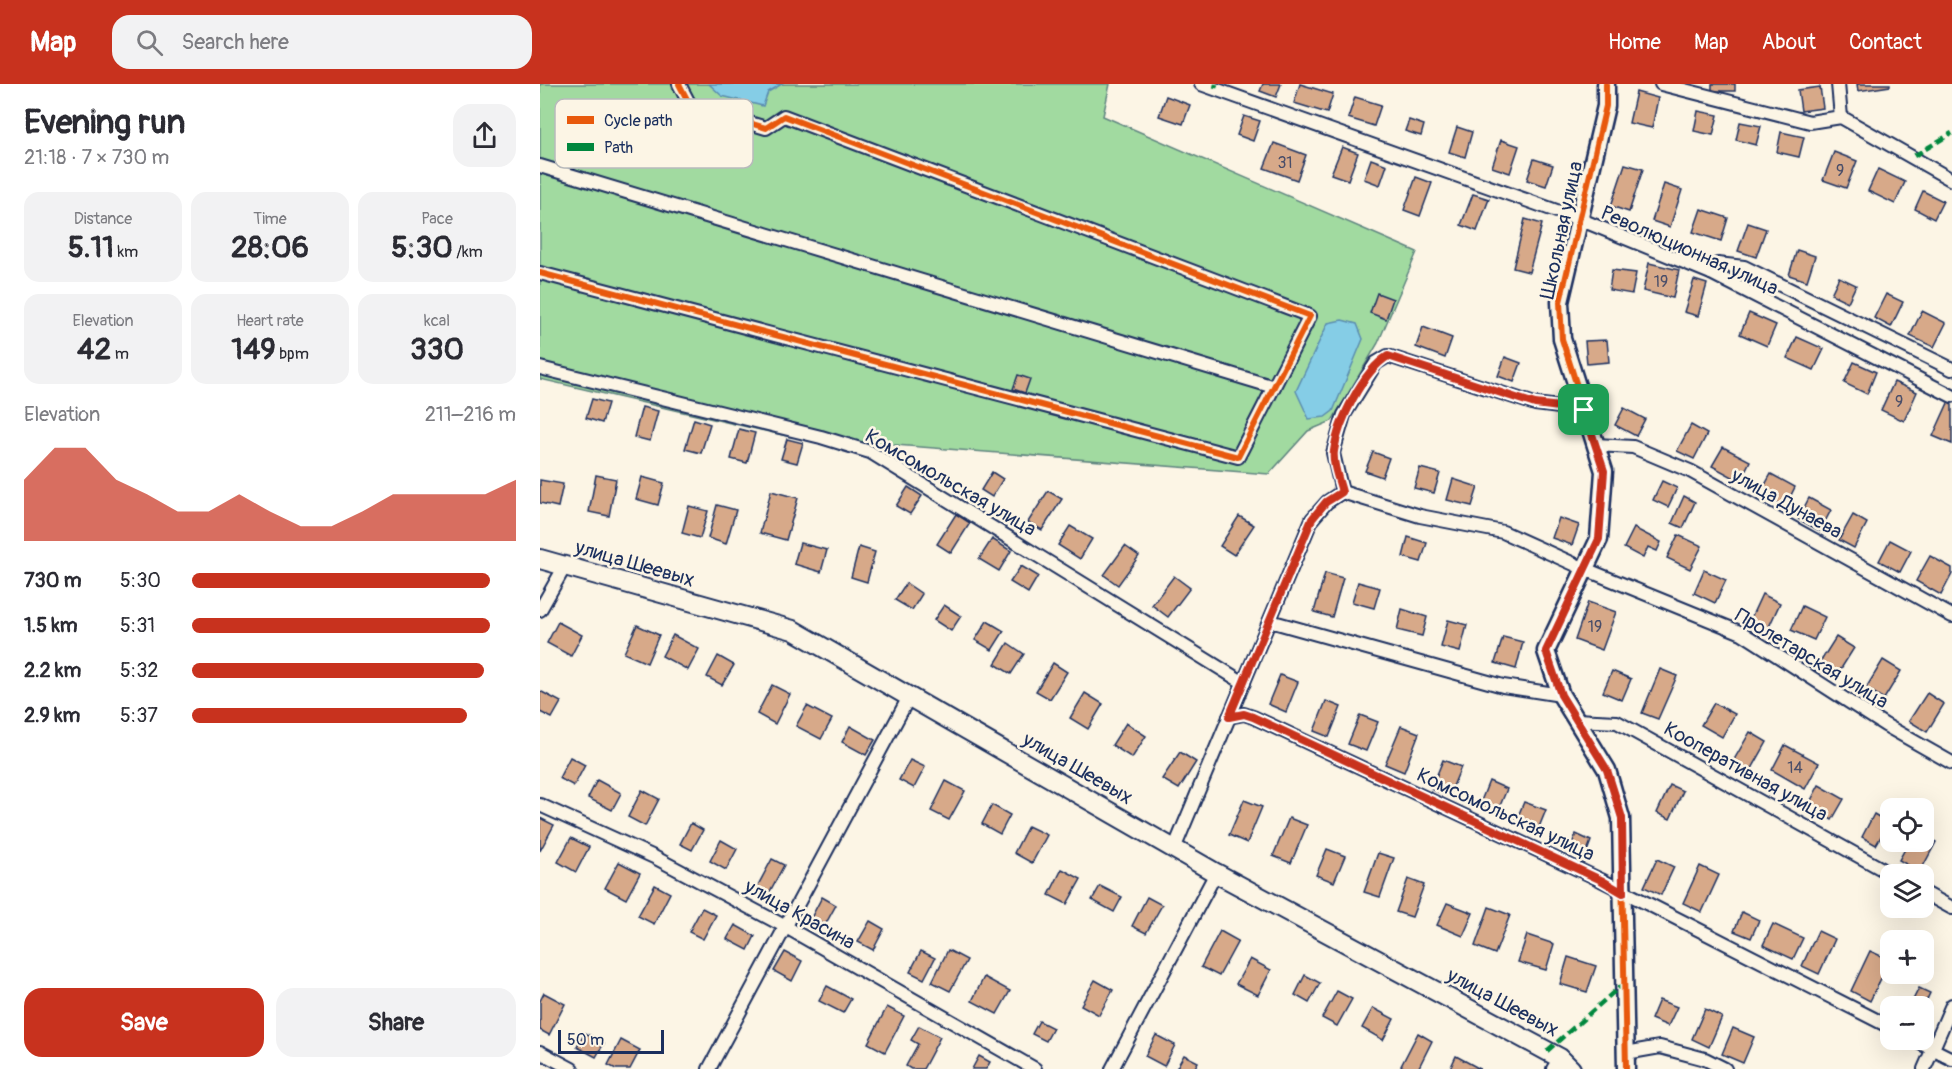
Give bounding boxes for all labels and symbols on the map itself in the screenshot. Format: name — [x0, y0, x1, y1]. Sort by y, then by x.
legend — [555, 99, 753, 168]
text: Cycle path — [604, 111, 672, 131]
text: Path — [604, 138, 633, 158]
house number: 31 — [1277, 153, 1293, 173]
street label: Школьная улица — [1535, 159, 1588, 301]
house number: 9 — [1836, 161, 1844, 181]
street label: Революционная улица — [1597, 200, 1782, 301]
house number: 19 — [1654, 272, 1668, 292]
pin — [1558, 384, 1609, 435]
house number: 9 — [1895, 392, 1903, 412]
street label: Комсомольская улица — [861, 423, 1041, 542]
street label: улица Дунаева — [1726, 462, 1847, 544]
street label: улица Шеевых — [571, 534, 697, 592]
street label: Пролетарская улица — [1730, 603, 1893, 714]
house number: 19 — [1588, 617, 1602, 637]
street label: Кооперативная улица — [1660, 716, 1832, 827]
street label: улица Шеевых — [1017, 726, 1137, 810]
house number: 14 — [1787, 758, 1803, 778]
street label: Комсомольская улица — [1413, 762, 1599, 867]
street label: улица Красина — [739, 873, 859, 955]
street label: улица Шеевых — [1442, 962, 1563, 1042]
scale bar — [558, 1027, 664, 1054]

